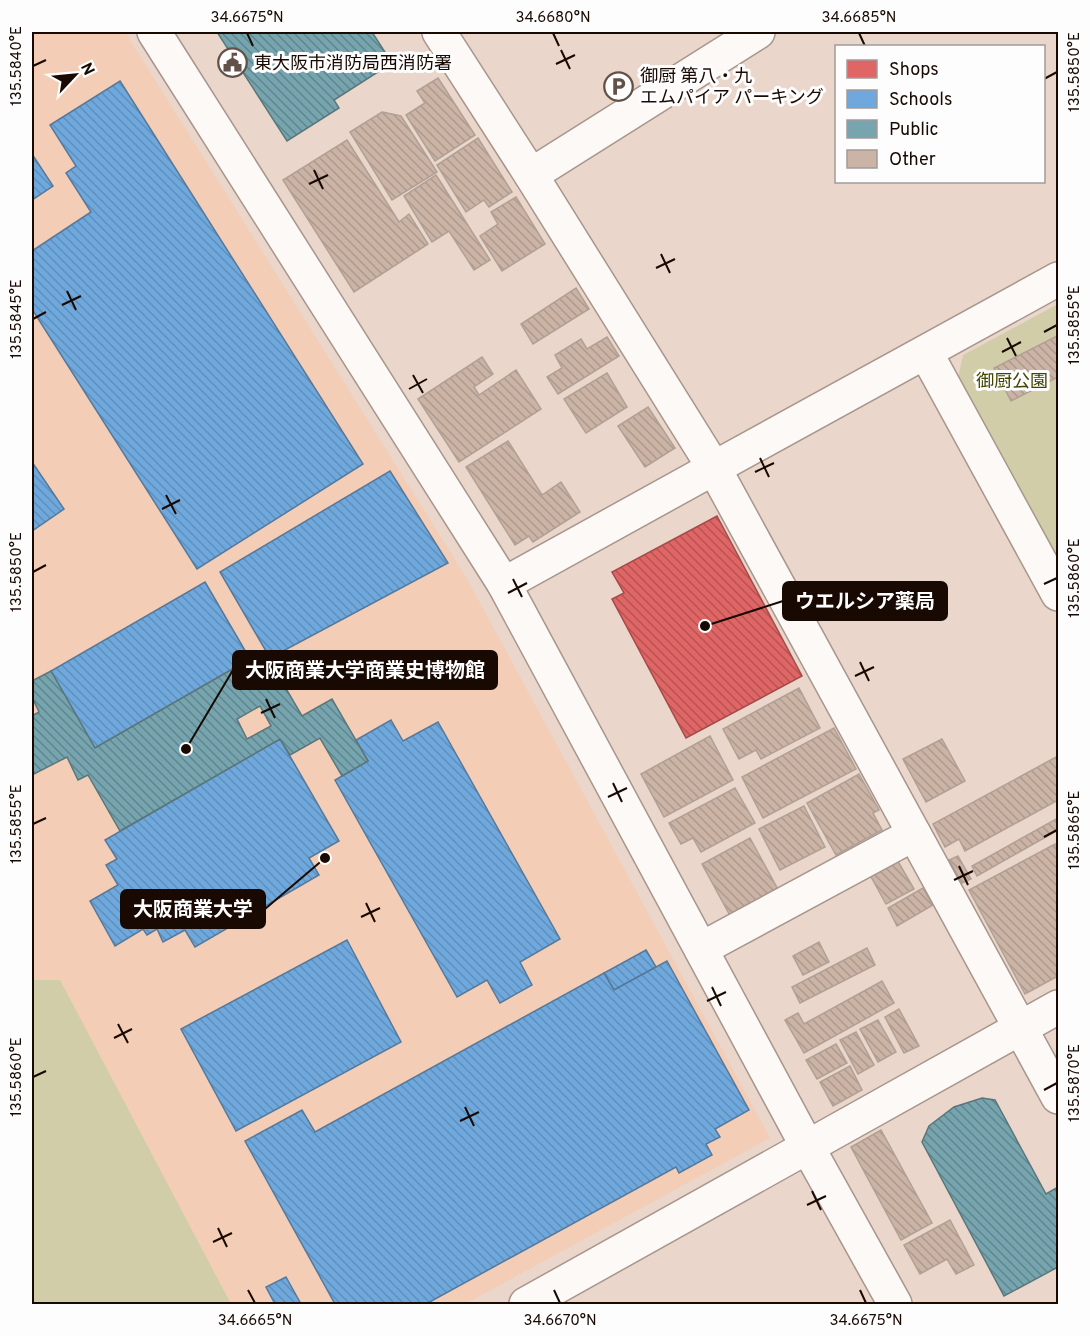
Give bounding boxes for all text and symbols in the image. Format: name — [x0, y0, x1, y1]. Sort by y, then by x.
text: 34.6675°N — [210, 9, 284, 28]
text: 34.6680°N — [516, 9, 591, 28]
text: 34.6685°N — [822, 9, 896, 28]
text: 135.5840°E — [8, 26, 27, 106]
text: 135.5850°E — [1066, 32, 1085, 112]
north arrow — [45, 45, 105, 105]
legend — [835, 45, 1045, 183]
public building icon: 東大阪市消防局西消防署 — [217, 47, 249, 79]
place label: 東大阪市消防局西消防署 — [254, 53, 452, 76]
text: Shops — [889, 59, 939, 82]
text: N — [75, 60, 98, 79]
place label: 御厨 第八・九 エムパイア パーキング — [640, 66, 824, 110]
parking icon: 御厨 第八・九 エムパイア パーキング — [603, 70, 635, 102]
text: Schools — [889, 89, 952, 112]
text: Public — [889, 119, 939, 142]
text: Other — [889, 149, 936, 172]
text: 135.5845°E — [8, 279, 27, 359]
text: 135.5855°E — [1066, 285, 1085, 365]
park label: 御厨公園 — [976, 371, 1048, 394]
text: 135.5850°E — [8, 532, 27, 612]
text: 135.5860°E — [1066, 538, 1085, 618]
callout: ウエルシア薬局 — [783, 582, 947, 620]
text: ウエルシア薬局 — [795, 590, 935, 616]
callout: 大阪商業大学商業史博物館 — [233, 651, 497, 689]
text: 大阪商業大学商業史博物館 — [245, 659, 485, 685]
text: 135.5855°E — [8, 784, 27, 864]
text: 135.5865°E — [1066, 790, 1085, 870]
callout: 大阪商業大学 — [121, 890, 265, 928]
text: 大阪商業大学 — [133, 898, 253, 924]
text: 135.5860°E — [8, 1037, 27, 1117]
text: 135.5870°E — [1066, 1044, 1085, 1122]
text: 34.6665°N — [218, 1312, 292, 1331]
text: 34.6670°N — [523, 1312, 597, 1331]
text: 34.6675°N — [829, 1312, 903, 1331]

